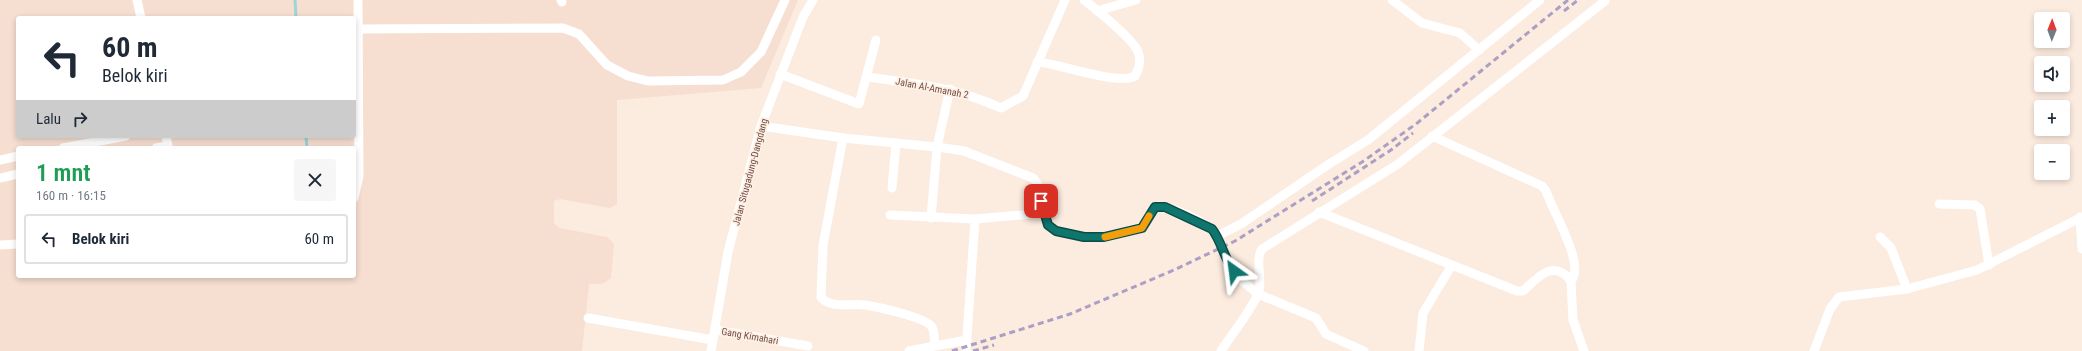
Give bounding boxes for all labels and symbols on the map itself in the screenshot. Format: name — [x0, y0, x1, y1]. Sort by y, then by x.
north arrow — [2034, 12, 2070, 48]
street label: Jalan Al-Amanah 2 — [895, 76, 970, 100]
street label: Jalan Situgadung-Dangdang — [730, 117, 770, 227]
pin — [1024, 184, 1058, 218]
position arrow — [1213, 250, 1255, 292]
street label: Gang Kimahari — [721, 326, 779, 346]

